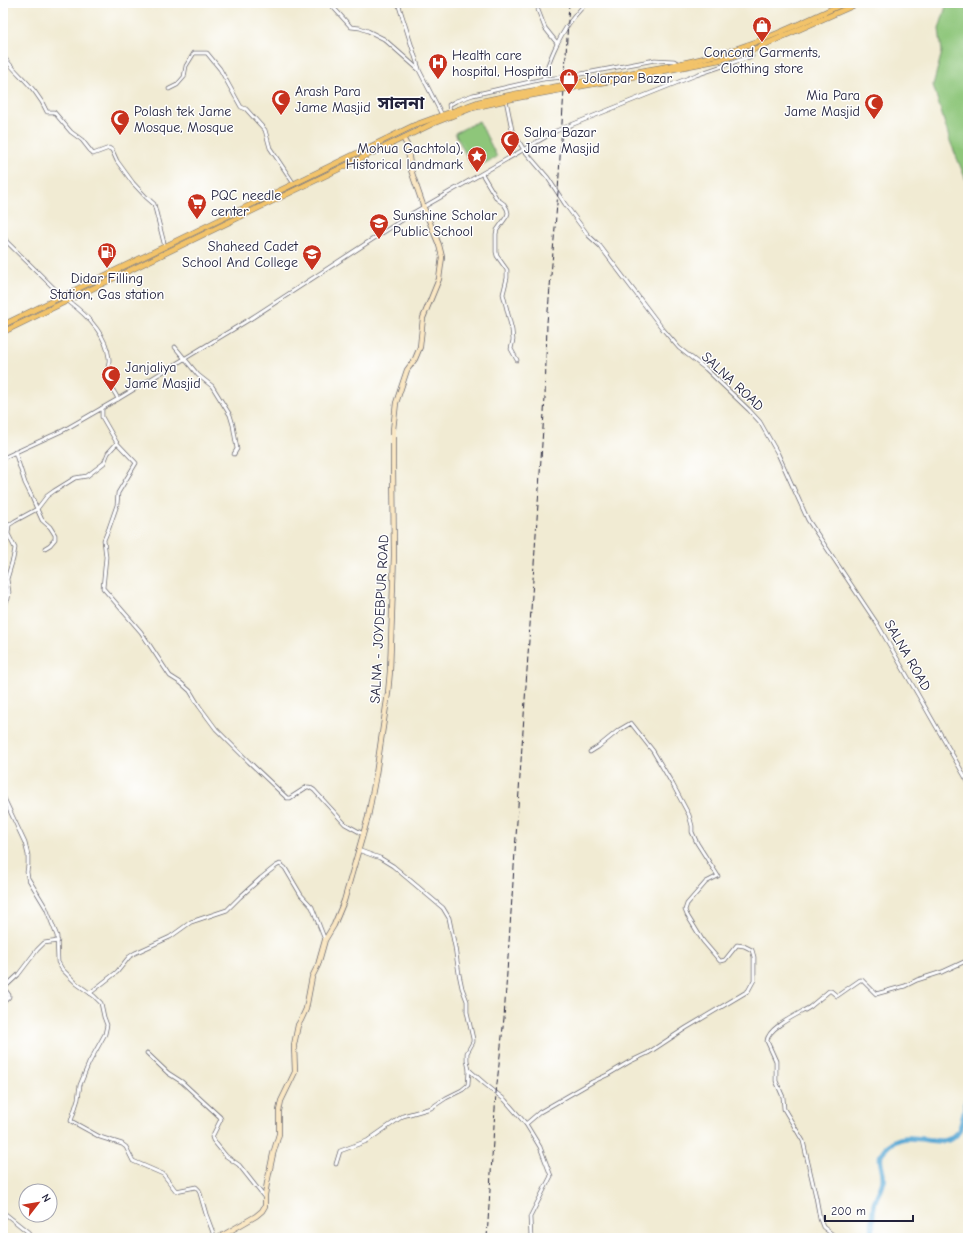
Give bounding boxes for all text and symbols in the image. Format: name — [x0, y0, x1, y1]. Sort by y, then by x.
shop icon: Concord Garments, Clothing store — [751, 15, 773, 43]
place label: Concord Garments, Clothing store — [704, 44, 820, 77]
place label: Health care hospital, Hospital — [452, 47, 552, 80]
hospital icon: Health care hospital, Hospital — [427, 52, 449, 80]
shop icon: Jolarpar Bazar — [558, 67, 580, 95]
place label: Jolarpar Bazar — [583, 70, 672, 87]
place label: Arash Para Jame Masjid — [295, 83, 371, 116]
place label: Mia Para Jame Masjid — [784, 87, 860, 120]
mosque icon: Arash Para Jame Masjid — [270, 88, 292, 116]
mosque icon: Mia Para Jame Masjid — [863, 92, 885, 120]
district label: সালনা — [377, 93, 425, 114]
place label: Polash tek Jame Mosque, Mosque — [134, 103, 233, 136]
mosque icon: Polash tek Jame Mosque, Mosque — [109, 108, 131, 136]
place label: Salna Bazar Jame Masjid — [524, 124, 600, 157]
mosque icon: Salna Bazar Jame Masjid — [499, 129, 521, 157]
place label: Mohua Gachtola), Historical landmark — [346, 140, 463, 173]
place icon: Mohua Gachtola), Historical landmark — [466, 145, 488, 173]
place label: PQC needle center — [211, 187, 281, 220]
supermarket icon: PQC needle center — [186, 192, 208, 220]
place label: Sunshine Scholar Public School — [393, 207, 497, 240]
school or university icon: Sunshine Scholar Public School — [368, 212, 390, 240]
place label: Shaheed Cadet School And College — [182, 238, 299, 271]
fuel station icon: Didar Filling Station, Gas station — [96, 241, 118, 269]
school or university icon: Shaheed Cadet School And College — [301, 243, 323, 271]
place label: Didar Filling Station, Gas station — [50, 270, 164, 303]
street label: SALNA ROAD — [698, 348, 768, 415]
place label: Janjaliya Jame Masjid — [125, 359, 201, 392]
mosque icon: Janjaliya Jame Masjid — [100, 364, 122, 392]
street label: SALNA - JOYDEBPUR ROAD — [367, 534, 392, 704]
street label: SALNA ROAD — [880, 617, 935, 694]
north arrow — [18, 1183, 58, 1223]
text: N — [39, 1192, 54, 1205]
scale bar — [825, 1197, 913, 1223]
text: 200 m — [831, 1204, 866, 1218]

